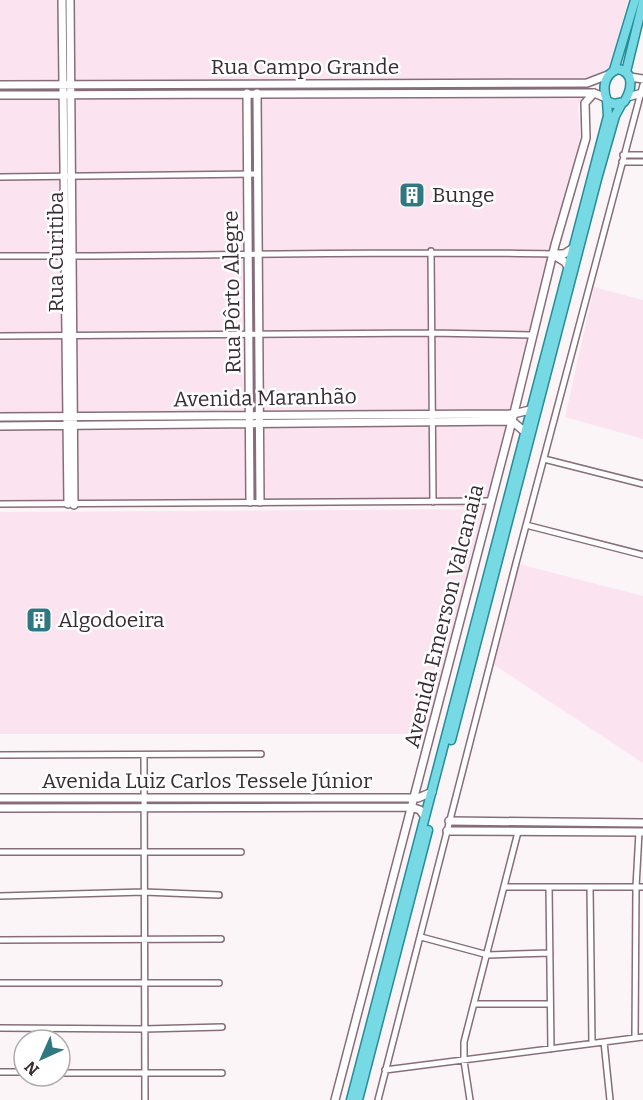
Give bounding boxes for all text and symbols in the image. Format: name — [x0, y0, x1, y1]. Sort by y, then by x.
street label: Rua Campo Grande — [211, 54, 399, 80]
building icon: Bunge — [397, 180, 427, 210]
place label: Bunge — [432, 182, 494, 208]
street label: Rua Curitiba — [43, 191, 69, 312]
street label: Rua Pôrto Alegre — [218, 210, 246, 374]
street label: Avenida Maranhão — [173, 383, 357, 413]
street label: Avenida Emerson Valcanaia — [399, 481, 489, 751]
building icon: Algodoeira — [24, 605, 54, 635]
place label: Algodoeira — [58, 607, 165, 633]
street label: Avenida Luiz Carlos Tessele Júnior — [42, 768, 372, 794]
north arrow — [12, 1028, 72, 1088]
text: N — [21, 1057, 43, 1079]

